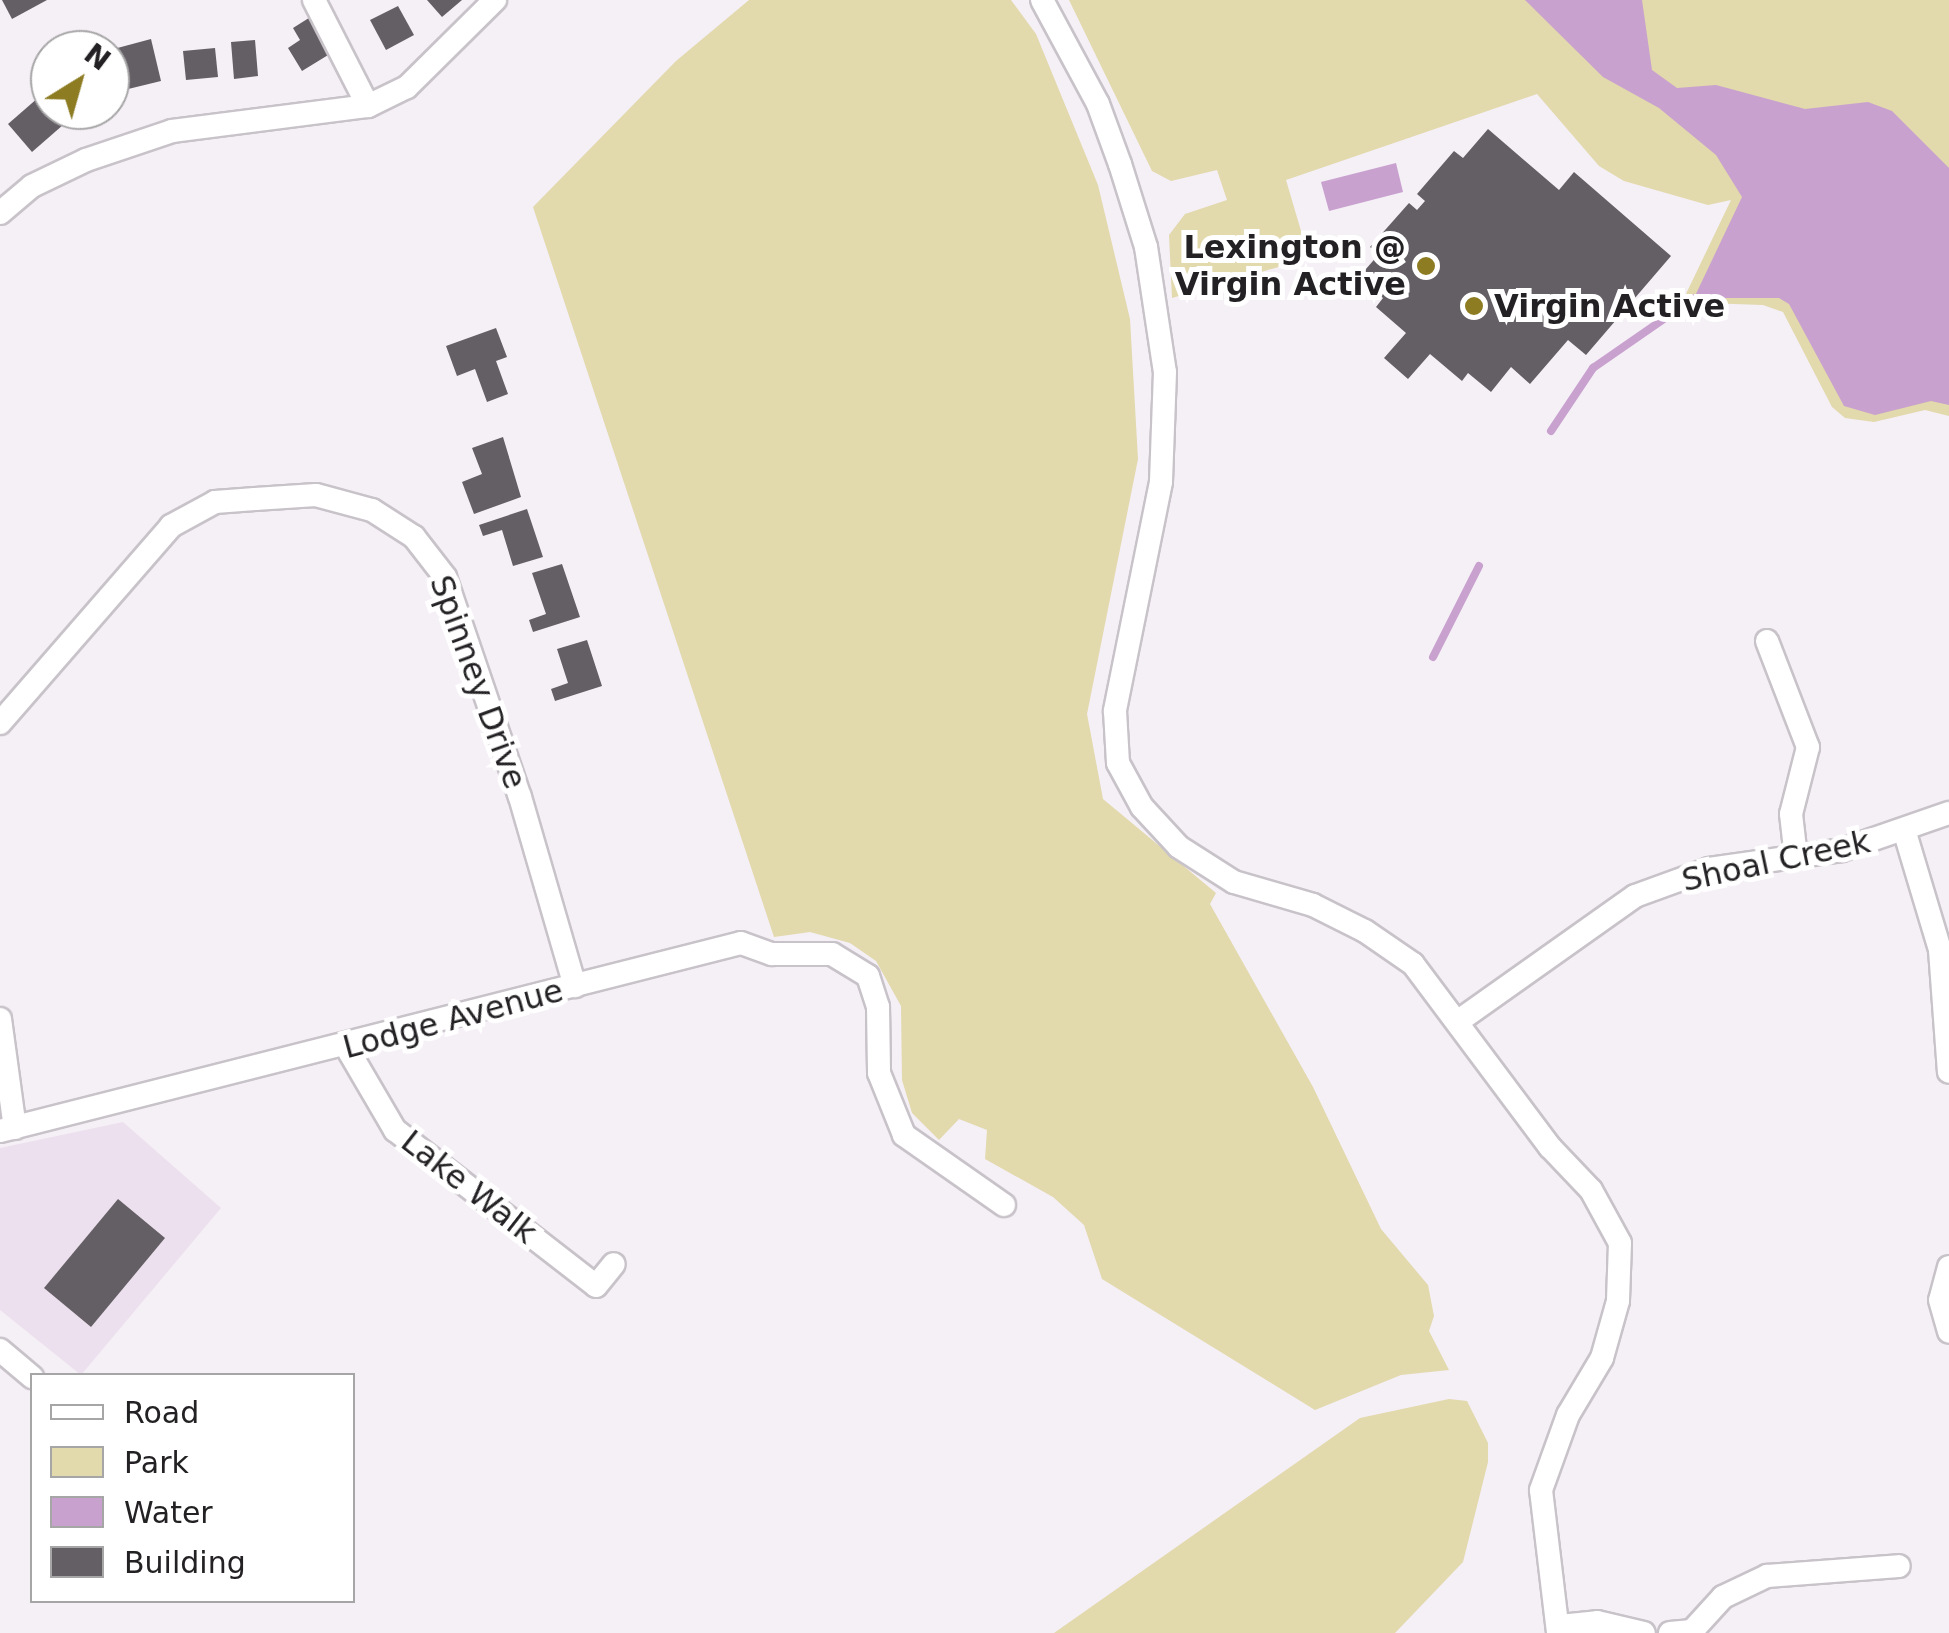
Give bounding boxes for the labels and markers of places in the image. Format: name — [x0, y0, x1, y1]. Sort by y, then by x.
place label: Lexington @ Virgin Active — [1175, 229, 1406, 304]
marker: Lexington @ Virgin Active — [1415, 255, 1437, 277]
place label: Virgin Active — [1494, 287, 1725, 325]
marker: Virgin Active — [1463, 295, 1485, 317]

